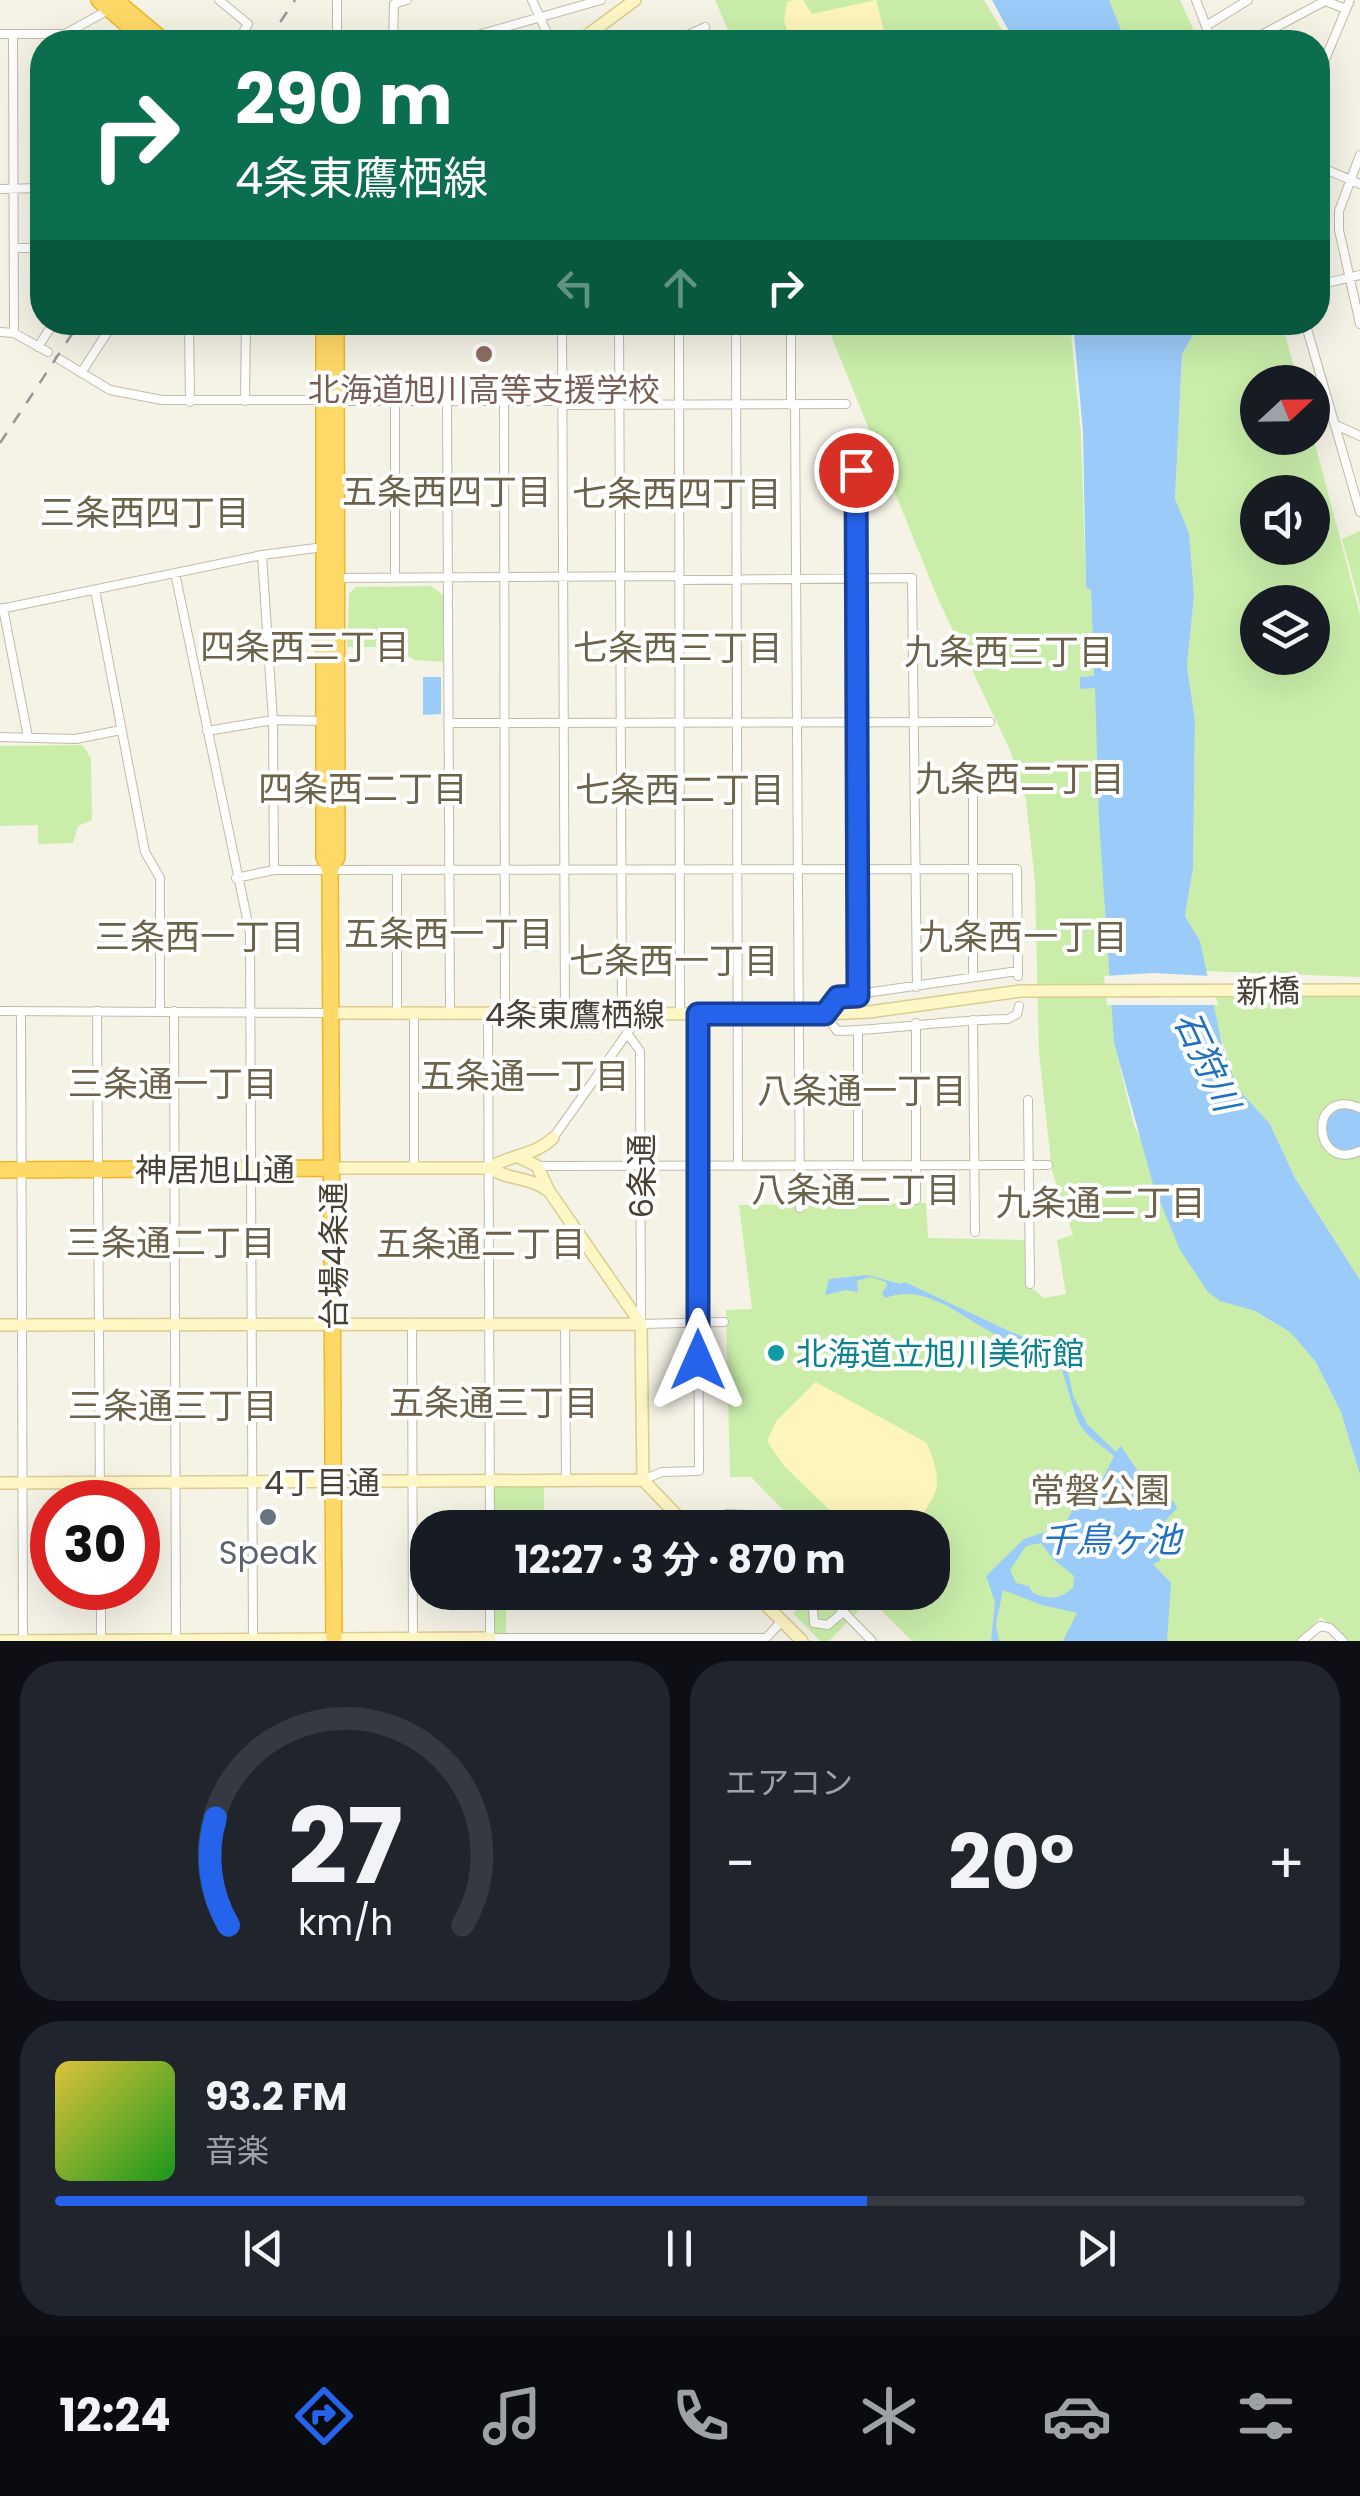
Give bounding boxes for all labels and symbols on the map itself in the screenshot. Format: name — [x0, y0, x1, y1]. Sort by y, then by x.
marker: 北海道旭川高等支援学校 — [473, 343, 495, 365]
north arrow — [1240, 365, 1330, 455]
place label: 北海道旭川高等支援学校 — [308, 367, 660, 412]
pin — [814, 428, 899, 513]
district label: 五条西四丁目 — [342, 467, 552, 516]
district label: 七条西四丁目 — [572, 469, 782, 518]
district label: 三条西四丁目 — [40, 488, 250, 537]
district label: 四条西三丁目 — [200, 622, 410, 671]
district label: 七条西三丁目 — [573, 623, 783, 672]
district label: 九条西三丁目 — [904, 627, 1114, 676]
district label: 九条西二丁目 — [915, 754, 1125, 803]
district label: 四条西二丁目 — [258, 764, 468, 813]
district label: 七条西二丁目 — [575, 765, 785, 814]
district label: 五条西一丁目 — [344, 909, 554, 958]
district label: 三条西一丁目 — [95, 912, 305, 961]
district label: 九条西一丁目 — [918, 912, 1128, 961]
district label: 七条西一丁目 — [569, 936, 779, 985]
street label: 新橋 — [1236, 968, 1300, 1014]
street label: 4条東鷹栖線 — [485, 992, 665, 1037]
water label: 石狩川 — [1163, 1003, 1253, 1123]
district label: 五条通一丁目 — [420, 1051, 630, 1100]
district label: 三条通一丁目 — [68, 1059, 278, 1108]
district label: 八条通一丁目 — [757, 1066, 967, 1115]
street label: 6条通 — [619, 1134, 664, 1218]
street label: 神居旭山通 — [135, 1147, 295, 1192]
district label: 八条通二丁目 — [751, 1165, 961, 1214]
district label: 九条通二丁目 — [996, 1178, 1206, 1227]
street label: 台場4条通 — [311, 1182, 356, 1330]
district label: 三条通二丁目 — [66, 1218, 276, 1267]
district label: 五条通二丁目 — [376, 1219, 586, 1268]
position arrow — [646, 1308, 750, 1412]
place label: 北海道立旭川美術館 — [796, 1331, 1084, 1376]
marker: 北海道立旭川美術館 — [765, 1342, 787, 1364]
district label: 五条通三丁目 — [389, 1378, 599, 1427]
district label: 三条通三丁目 — [68, 1381, 278, 1430]
street label: 4丁目通 — [264, 1460, 380, 1505]
district label: 常磐公園 — [1030, 1466, 1170, 1515]
speed limit sign: 30 — [30, 1480, 160, 1610]
marker: Speak — [257, 1506, 279, 1528]
water label: 千鳥ヶ池 — [1041, 1515, 1184, 1564]
place label: Speak — [219, 1530, 318, 1575]

